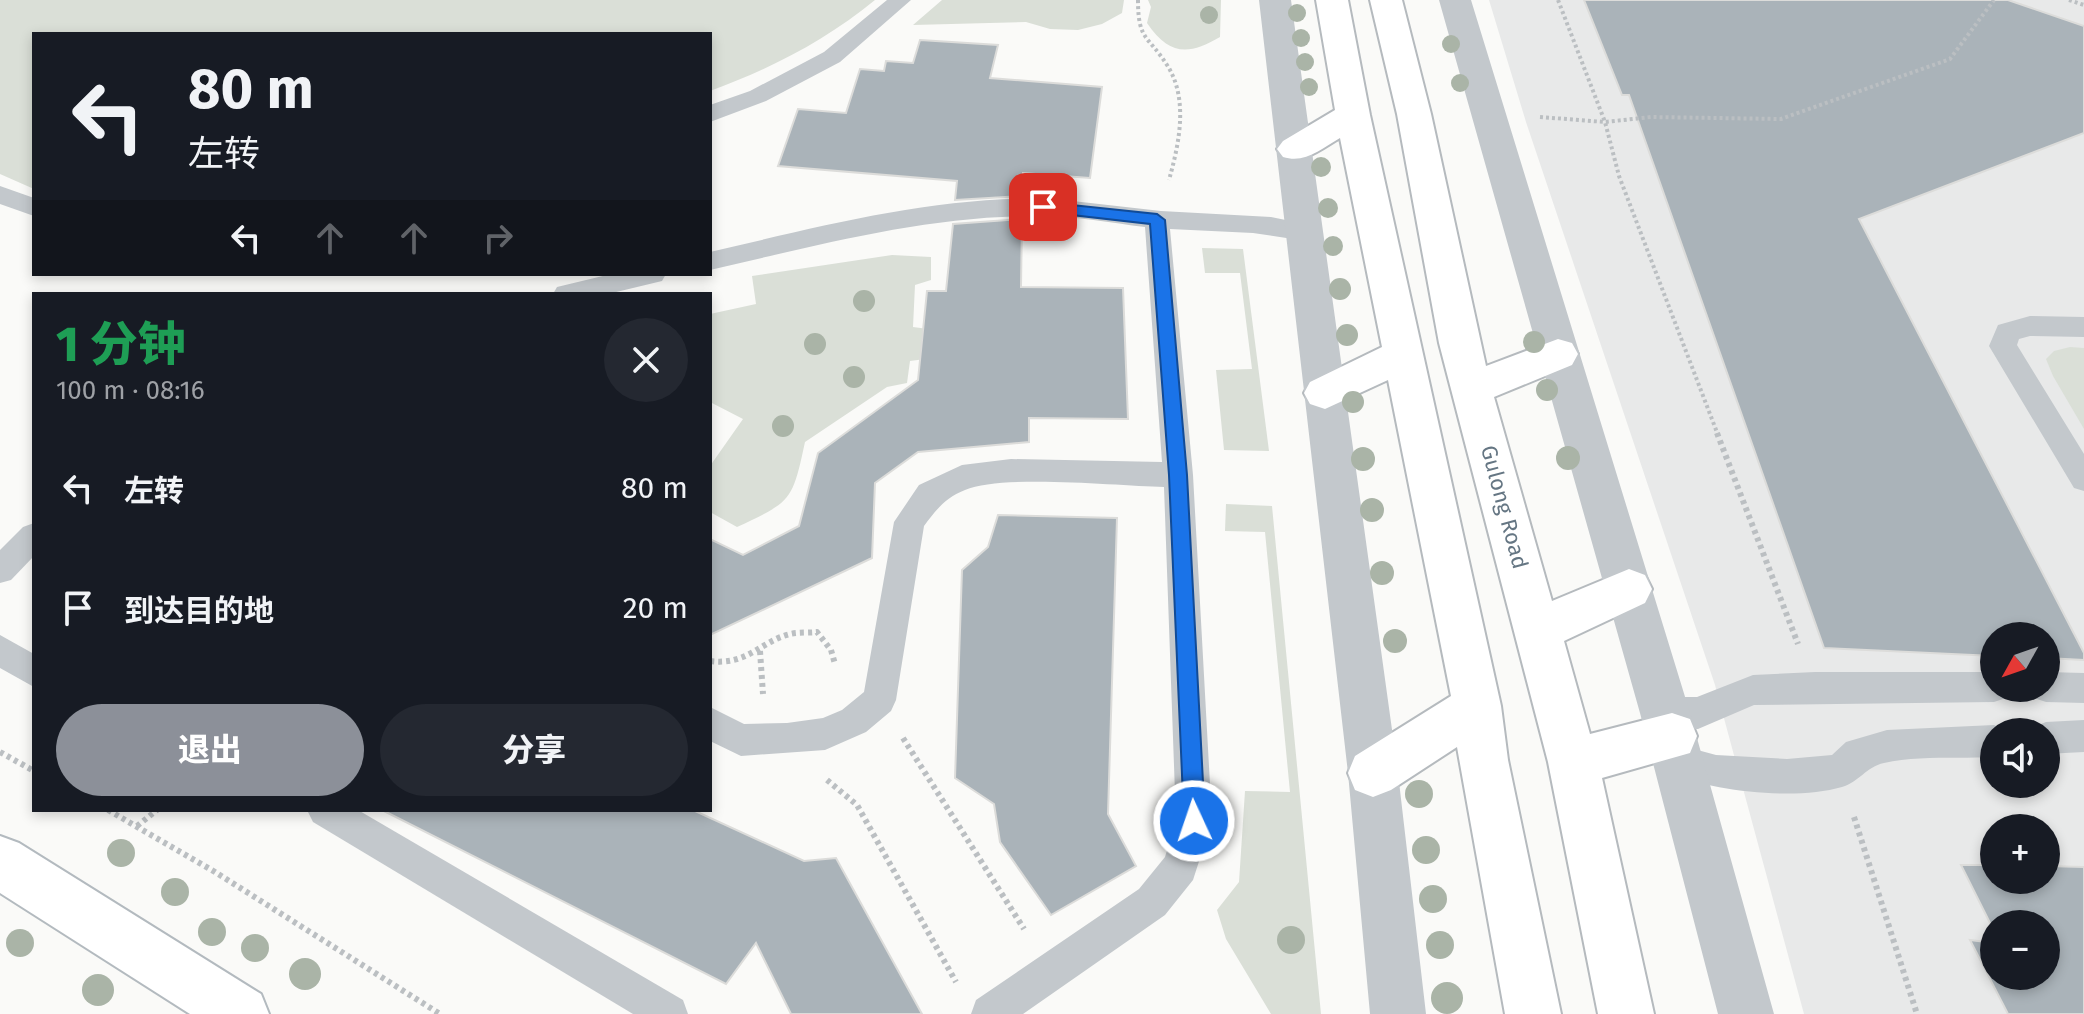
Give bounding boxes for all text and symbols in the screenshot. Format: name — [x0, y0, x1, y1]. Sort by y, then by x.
text: 80 m — [188, 56, 314, 123]
icon: left — [56, 64, 160, 168]
text: 左转 — [188, 132, 260, 176]
pin — [1009, 173, 1077, 241]
icon: arrive — [1021, 185, 1065, 229]
icon: left — [224, 216, 268, 260]
icon: ahead — [308, 216, 352, 260]
icon: ahead — [392, 216, 436, 260]
icon: right — [476, 216, 520, 260]
text: 1 分钟 — [56, 316, 186, 374]
button: close — [604, 318, 688, 402]
text: 100 m · 08:16 — [56, 375, 205, 406]
street label: Gulong Road — [1475, 442, 1534, 572]
icon: left — [56, 466, 100, 510]
text: 80 m — [621, 470, 688, 506]
text: 左转 — [124, 473, 184, 509]
icon: arrive — [56, 586, 100, 630]
text: 20 m — [623, 590, 688, 626]
text: 到达目的地 — [124, 593, 274, 629]
north arrow — [1980, 622, 2060, 702]
map controls — [1980, 622, 2060, 990]
button: 退出 — [56, 704, 364, 796]
button: 分享 — [380, 704, 688, 796]
button: sound — [1980, 718, 2060, 798]
position arrow — [1152, 779, 1236, 863]
button: + — [1980, 814, 2060, 894]
button: − — [1980, 910, 2060, 990]

